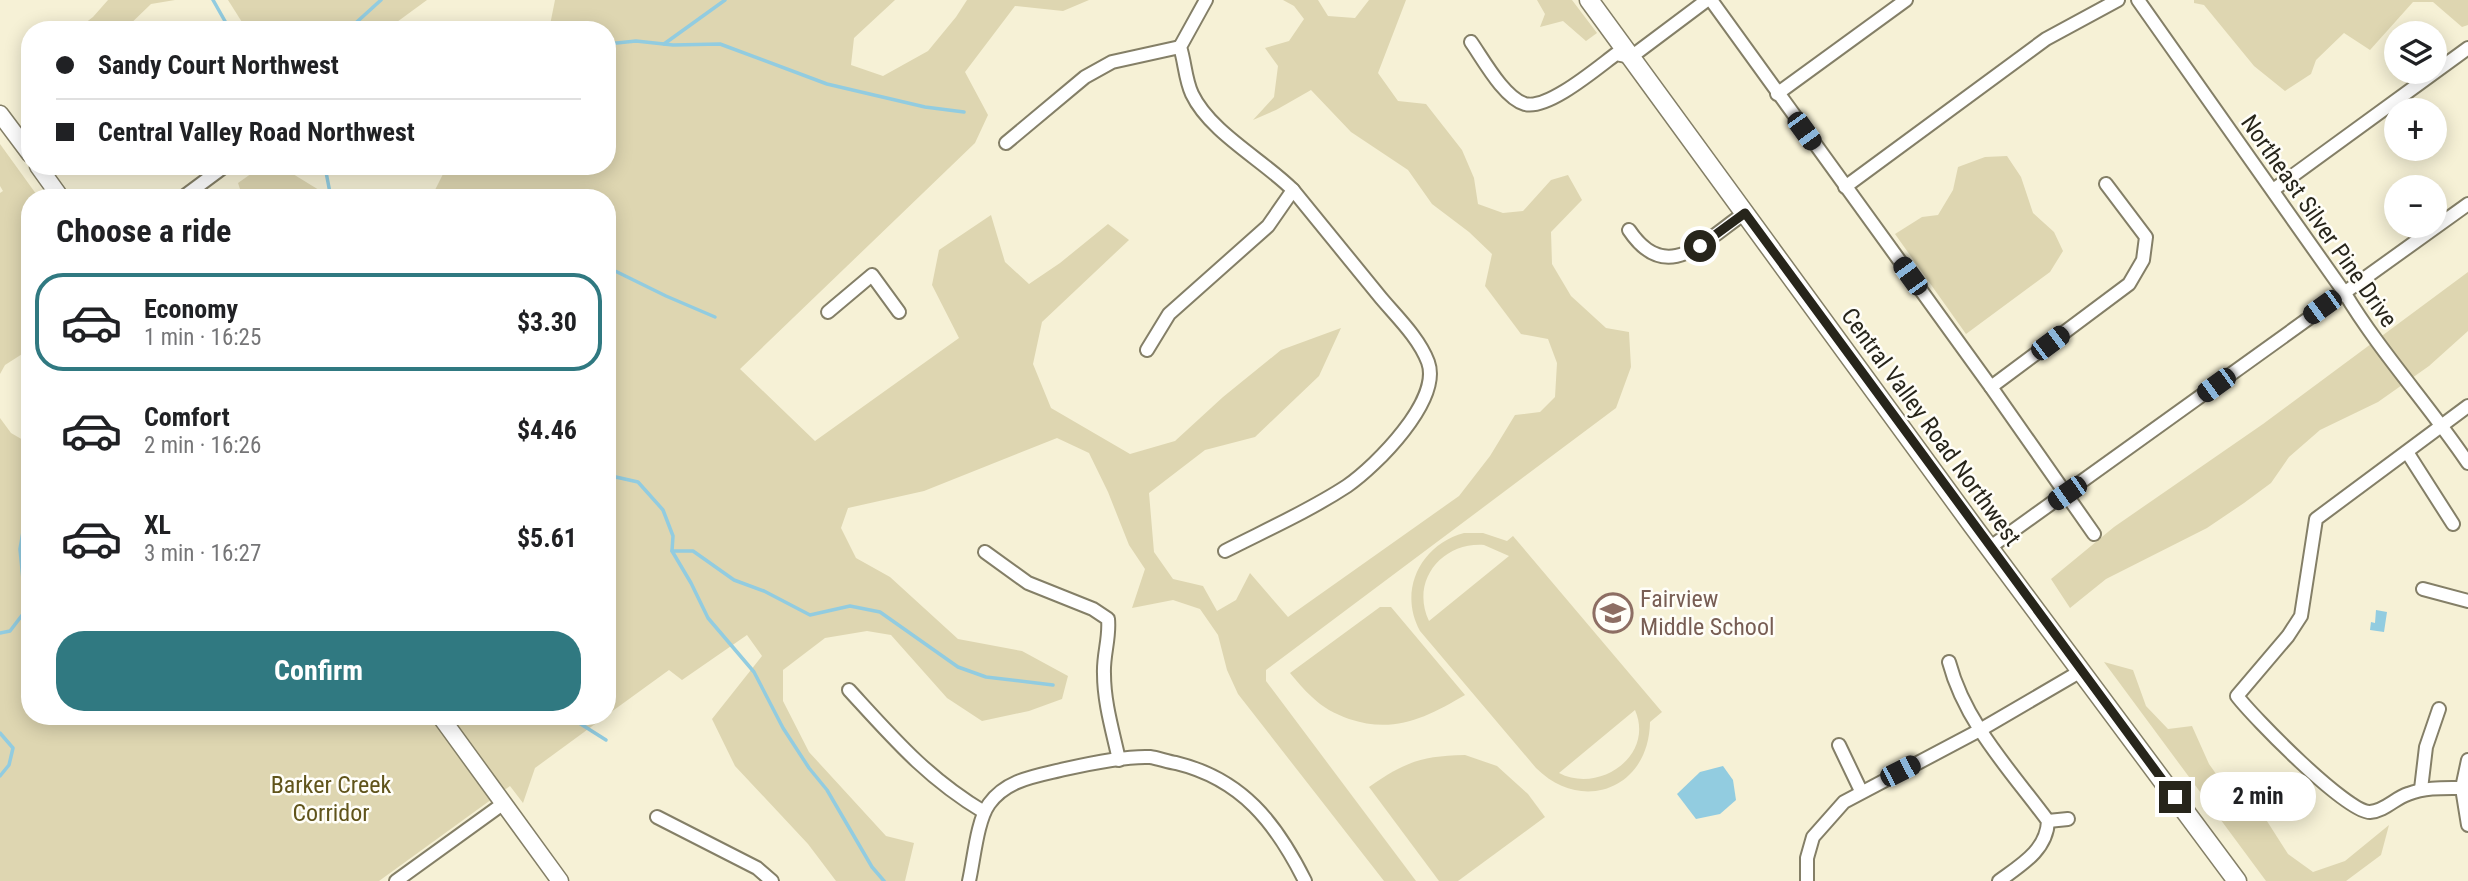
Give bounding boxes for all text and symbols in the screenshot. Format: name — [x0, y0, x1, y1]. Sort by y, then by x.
map controls — [2384, 21, 2447, 238]
button: layers — [2384, 21, 2447, 84]
text: Sandy Court Northwest — [98, 50, 339, 80]
button: + — [2384, 98, 2447, 161]
car — [1784, 108, 1825, 154]
street label: Northeast Silver Pine Drive — [2235, 110, 2403, 332]
text: Central Valley Road Northwest — [98, 117, 415, 147]
button: − — [2384, 175, 2447, 238]
text: Choose a ride — [56, 212, 231, 250]
route start — [1684, 230, 1716, 262]
car — [1890, 253, 1931, 299]
car — [2299, 286, 2346, 328]
icon: car — [60, 291, 123, 354]
text: Economy — [144, 294, 238, 324]
street label: Central Valley Road Northwest — [1835, 303, 2027, 551]
text: $3.30 — [517, 307, 577, 337]
car — [2027, 322, 2074, 364]
text: 1 min · 16:25 — [144, 324, 261, 351]
car — [2193, 364, 2240, 406]
icon: car — [60, 399, 123, 462]
text: Comfort — [144, 402, 230, 432]
text: $4.46 — [517, 415, 577, 445]
text: 2 min · 16:26 — [144, 432, 261, 459]
car — [2044, 472, 2091, 514]
icon: car — [60, 507, 123, 570]
text: XL — [144, 510, 171, 540]
text: $5.61 — [517, 523, 577, 553]
text: 3 min · 16:27 — [144, 540, 261, 567]
place label: Fairview Middle School — [1640, 585, 1774, 641]
school or university icon: Fairview Middle School — [1592, 592, 1634, 634]
button: Confirm — [56, 631, 581, 711]
car — [1877, 752, 1924, 790]
park label: Barker Creek Corridor — [271, 771, 391, 827]
callout: 2 min — [2200, 772, 2315, 822]
route end — [2159, 781, 2191, 813]
text: 2 min — [2232, 783, 2284, 810]

